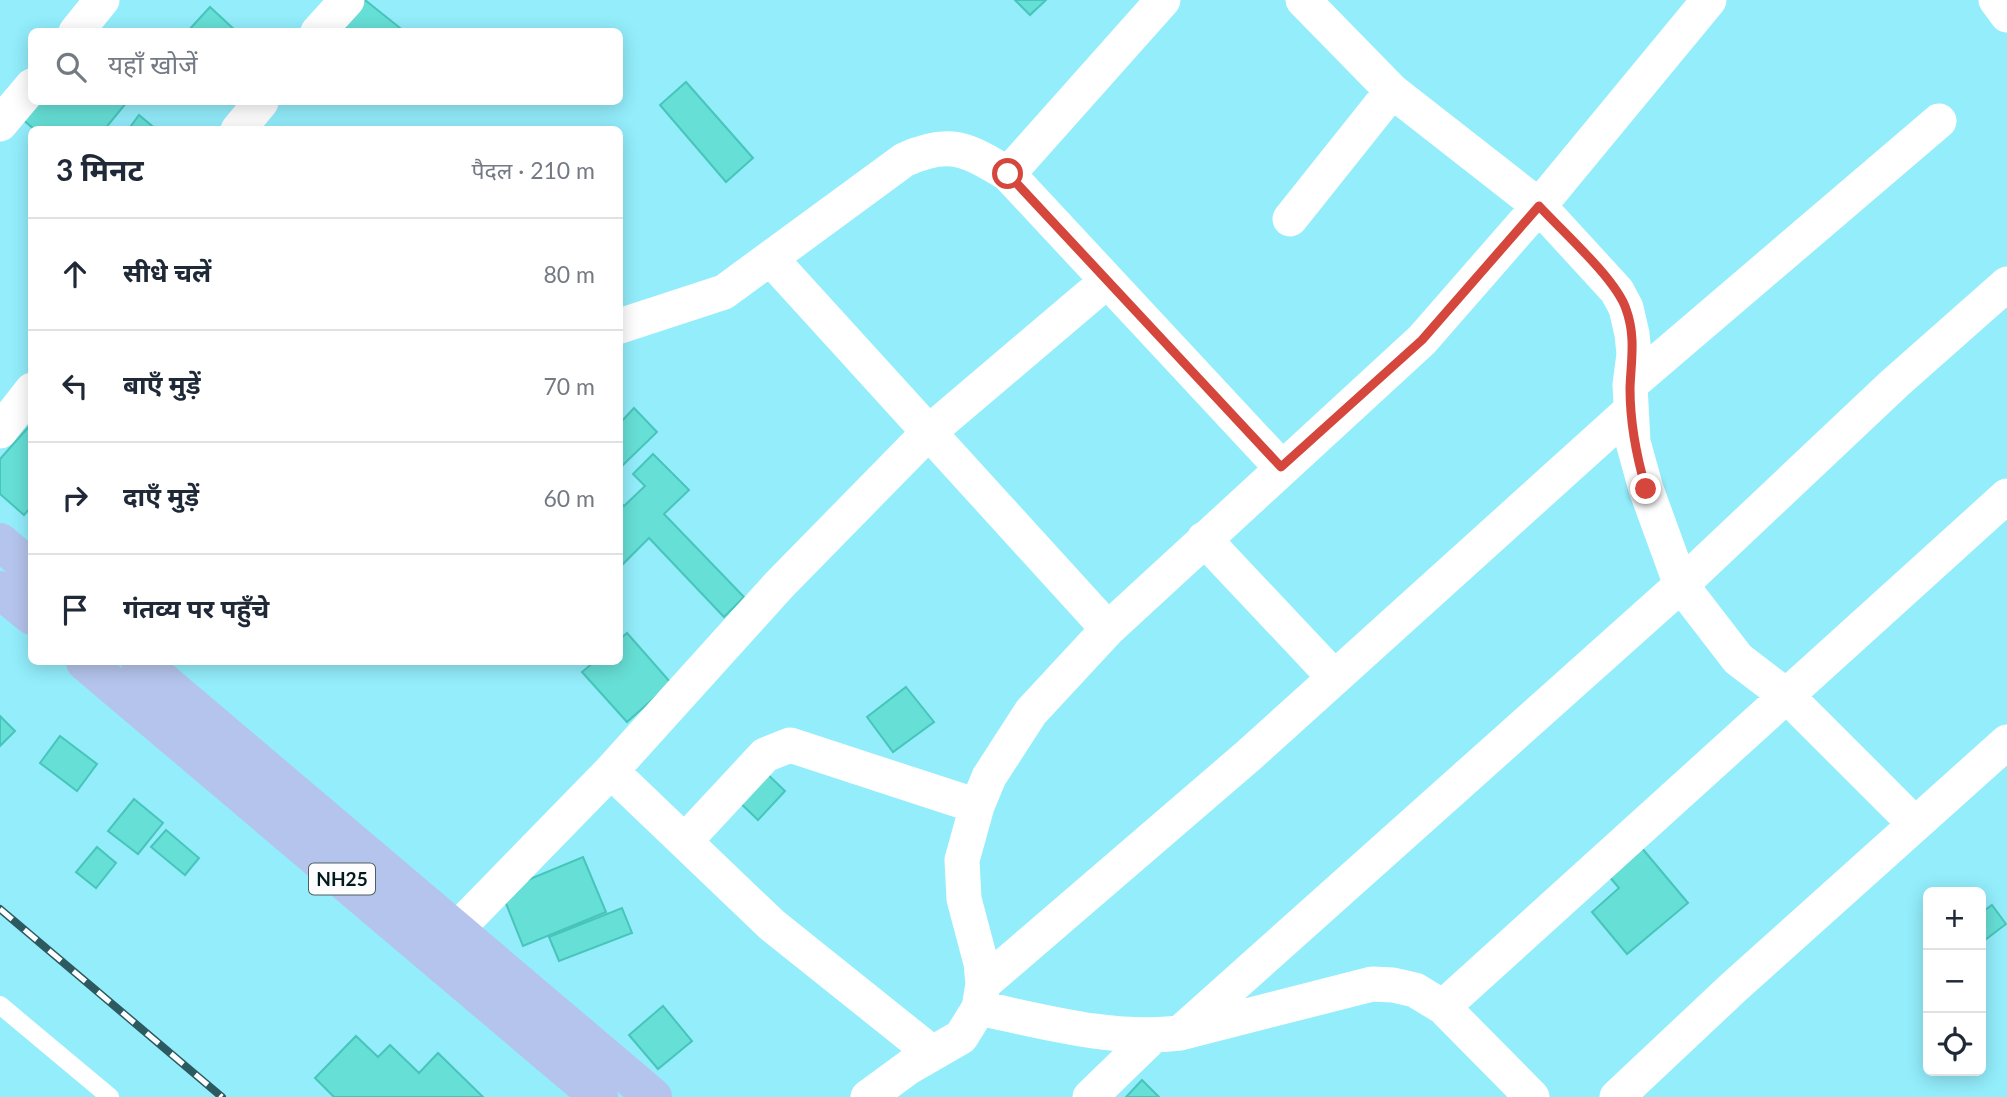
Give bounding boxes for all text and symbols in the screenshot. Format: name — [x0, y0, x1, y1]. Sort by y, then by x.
search box — [28, 28, 623, 105]
icon: search — [52, 48, 90, 86]
text: यहाँ खोजें — [108, 48, 198, 80]
text: 3 मिनट — [56, 151, 144, 187]
text: पैदल · 210 m — [472, 156, 595, 184]
route start — [992, 158, 1023, 189]
icon: ahead — [56, 255, 94, 293]
text: सीधे चलें — [123, 256, 211, 288]
text: 80 m — [544, 260, 595, 288]
icon: left — [56, 367, 94, 405]
text: बाएँ मुड़ें — [123, 368, 201, 400]
text: 70 m — [544, 372, 595, 400]
route end — [1630, 473, 1661, 504]
icon: right — [56, 479, 94, 517]
text: दाएँ मुड़ें — [123, 480, 199, 512]
text: 60 m — [544, 484, 595, 512]
icon: arrive — [56, 591, 94, 629]
text: गंतव्य पर पहुँचे — [123, 592, 269, 624]
road number: NH25 — [309, 864, 375, 894]
map controls — [1923, 887, 1986, 1076]
button: + — [1923, 887, 1986, 950]
button: − — [1923, 950, 1986, 1013]
button: locate — [1923, 1013, 1986, 1076]

